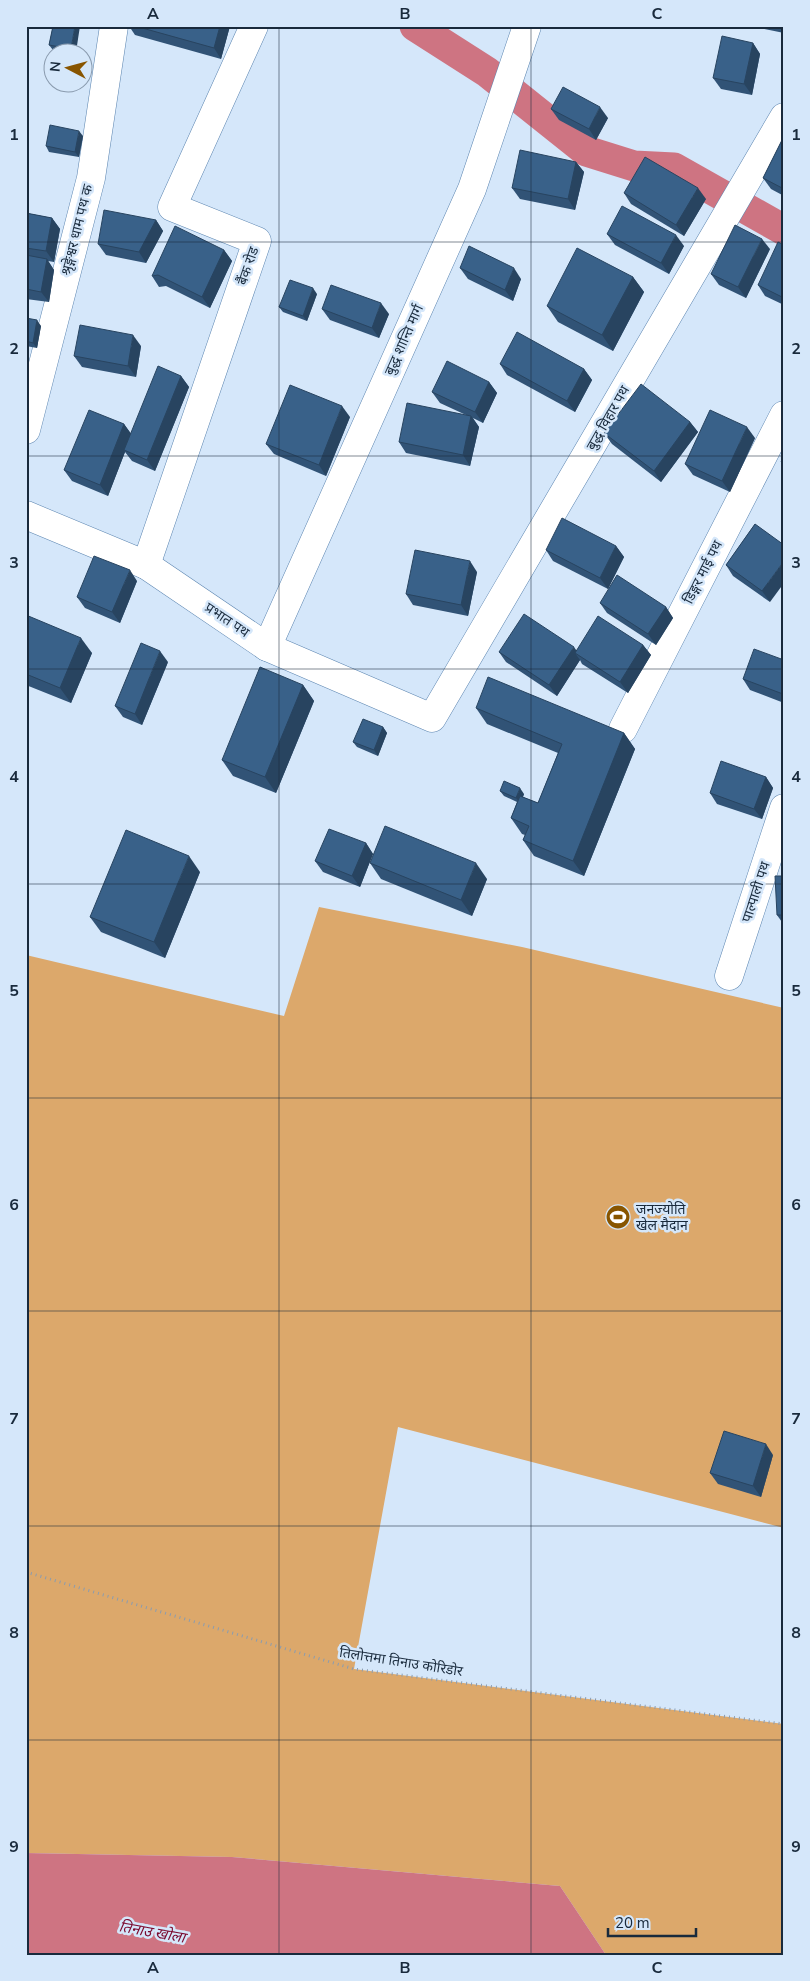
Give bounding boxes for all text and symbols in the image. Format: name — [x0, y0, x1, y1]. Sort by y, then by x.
text: A — [147, 3, 159, 25]
text: B — [399, 3, 411, 25]
text: C — [652, 3, 663, 25]
north arrow — [42, 42, 92, 92]
text: N — [46, 60, 66, 73]
text: 1 — [9, 124, 19, 146]
text: 1 — [791, 124, 801, 146]
street label: श्रृङ्गेश्वर धाम पथ क — [57, 182, 98, 278]
street label: बैंक रोड — [233, 244, 264, 288]
street label: बुद्ध शान्ति मार्ग — [380, 301, 428, 378]
text: 2 — [9, 338, 19, 360]
text: 2 — [791, 338, 801, 360]
street label: बुद्ध विहार पथ — [582, 381, 635, 454]
street label: डिङ्गर माई पथ — [679, 536, 728, 607]
text: 3 — [9, 552, 19, 574]
text: 3 — [791, 552, 801, 574]
street label: प्रभात पथ — [201, 598, 254, 642]
text: 4 — [9, 766, 19, 788]
text: 4 — [791, 766, 801, 788]
street label: पाल्पाली पथ — [737, 858, 775, 925]
text: 5 — [9, 980, 19, 1002]
text: 5 — [791, 980, 801, 1002]
text: 6 — [9, 1194, 19, 1216]
text: 6 — [791, 1194, 801, 1216]
place label: जनज्योति खेल मैदान — [636, 1200, 688, 1235]
sports icon: जनज्योति खेल मैदान — [605, 1204, 631, 1230]
text: 7 — [9, 1408, 19, 1430]
text: 7 — [791, 1408, 801, 1430]
text: 8 — [9, 1622, 19, 1644]
text: 8 — [791, 1622, 801, 1644]
street label: तिलोत्तमा तिनाउ कोरिडोर — [338, 1643, 464, 1681]
text: 9 — [9, 1836, 19, 1858]
text: 9 — [791, 1836, 801, 1858]
scale bar — [608, 1906, 695, 1938]
text: 20 m — [615, 1913, 650, 1933]
water label: तिनाउ खोला — [117, 1916, 190, 1948]
text: A — [147, 1957, 159, 1979]
text: B — [399, 1957, 411, 1979]
text: C — [652, 1957, 663, 1979]

